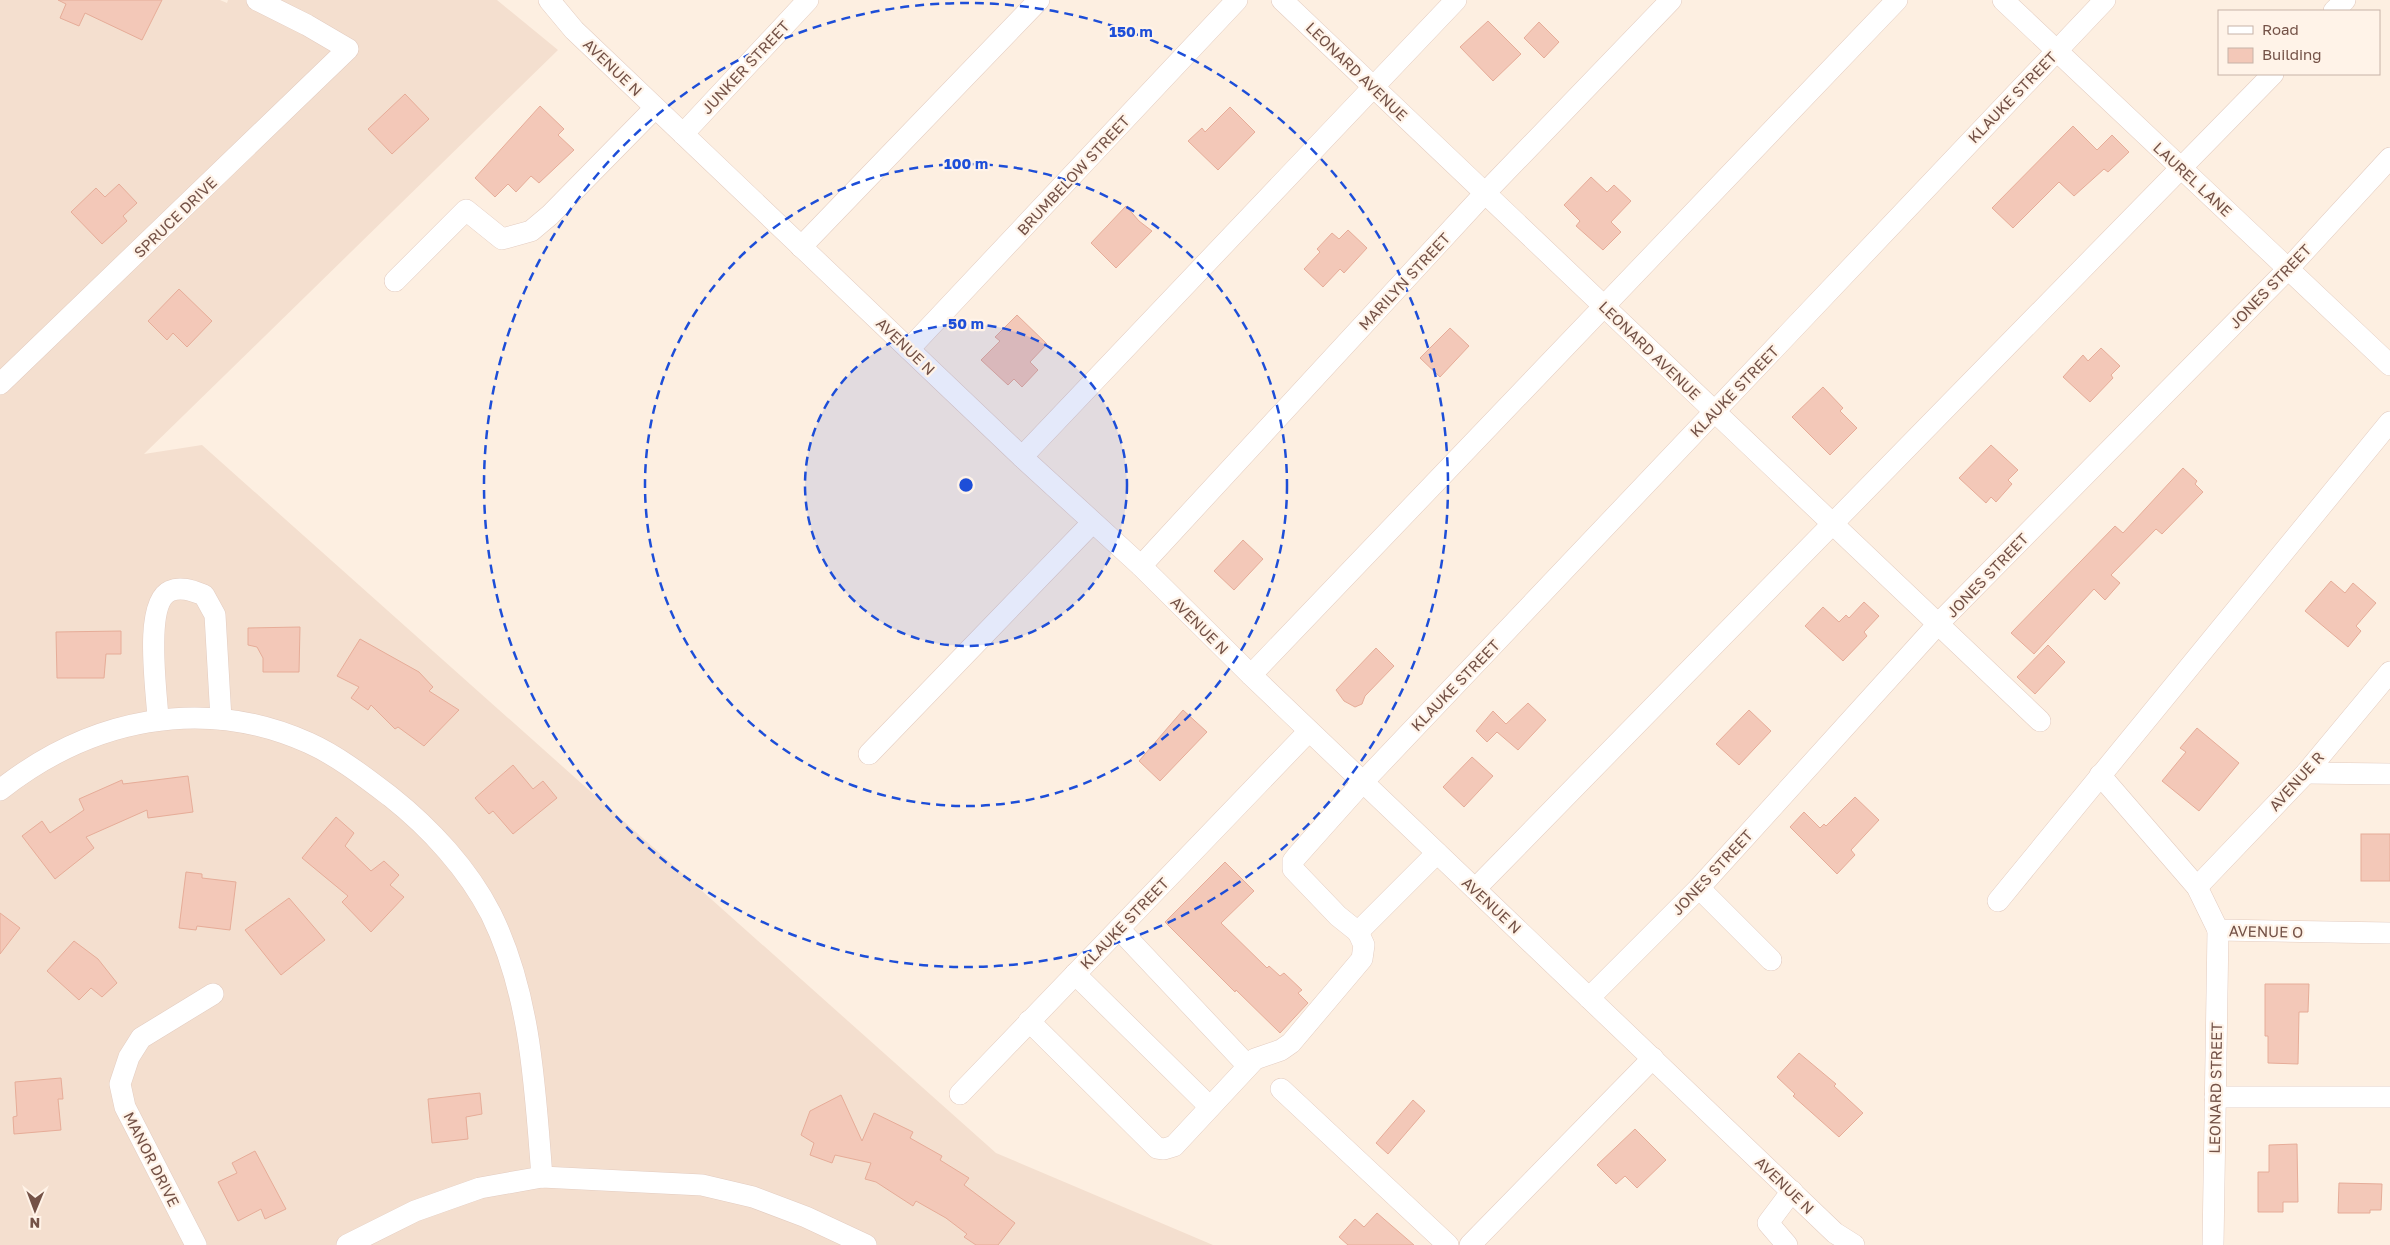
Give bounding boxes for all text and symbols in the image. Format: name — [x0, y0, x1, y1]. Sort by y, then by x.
legend — [2218, 10, 2380, 75]
street label: JUNKER STREET — [697, 17, 793, 117]
street label: LEONARD AVENUE — [1303, 18, 1411, 124]
text: Road — [2262, 20, 2299, 38]
text: 150 m — [1109, 22, 1153, 40]
street label: AVENUE N — [580, 35, 646, 99]
text: Building — [2262, 45, 2322, 63]
street label: KLAUKE STREET — [1964, 48, 2060, 146]
street label: BRUMBELOW STREET — [1013, 111, 1133, 239]
street label: LAUREL LANE — [2150, 138, 2236, 220]
text: 100 m — [944, 154, 988, 172]
street label: SPRUCE DRIVE — [130, 173, 220, 261]
street label: MARILYN STREET — [1354, 229, 1454, 333]
street label: JONES STREET — [2225, 240, 2315, 332]
street label: LEONARD AVENUE — [1596, 297, 1704, 403]
street label: AVENUE N — [873, 314, 939, 378]
text: 50 m — [948, 314, 984, 332]
street label: KLAUKE STREET — [1686, 342, 1782, 440]
centre of rings — [957, 476, 975, 494]
street label: JONES STREET — [1942, 529, 2032, 621]
street label: AVENUE N — [1167, 592, 1233, 658]
street label: KLAUKE STREET — [1407, 636, 1503, 734]
street label: AVENUE R — [2265, 748, 2327, 814]
street label: JONES STREET — [1668, 826, 1756, 918]
street label: AVENUE N — [1459, 873, 1525, 937]
street label: KLAUKE STREET — [1076, 874, 1172, 972]
street label: AVENUE O — [2229, 921, 2303, 941]
street label: LEONARD STREET — [2205, 1022, 2225, 1154]
street label: MANOR DRIVE — [120, 1109, 184, 1209]
street label: AVENUE N — [1752, 1153, 1818, 1217]
north arrow — [10, 1185, 60, 1235]
text: N — [29, 1215, 40, 1232]

